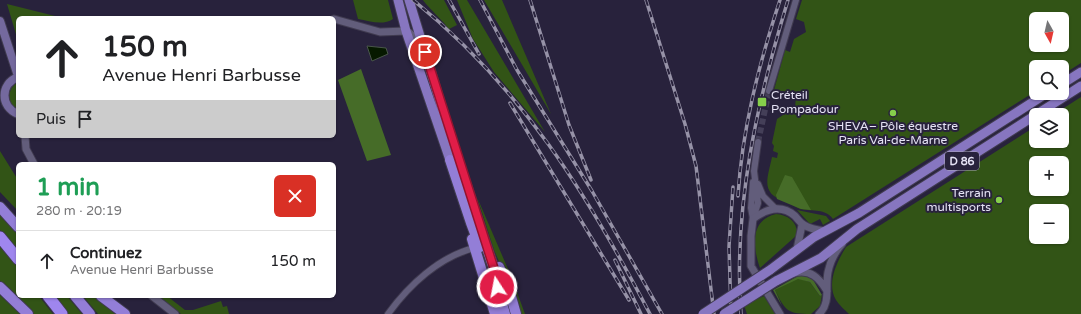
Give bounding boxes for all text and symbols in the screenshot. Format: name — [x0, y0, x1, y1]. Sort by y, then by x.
north arrow — [1029, 12, 1069, 52]
map controls — [1029, 12, 1069, 244]
text: 150 m — [102, 30, 188, 64]
icon: ahead — [36, 32, 88, 84]
pin — [408, 35, 442, 69]
icon: arrive — [414, 41, 436, 63]
button: search — [1029, 60, 1069, 100]
text: Avenue Henri Barbusse — [102, 64, 301, 86]
place label: Créteil Pompadour — [771, 88, 839, 116]
marker: Créteil Pompadour — [756, 96, 768, 108]
icon: arrive — [74, 108, 96, 130]
marker: SHEVA– Pôle équestre Paris Val-de-Marne — [888, 108, 898, 118]
button: layers — [1029, 108, 1069, 148]
text: Puis — [36, 110, 66, 128]
place label: SHEVA– Pôle équestre Paris Val-de-Marne — [828, 119, 958, 147]
road number: D 86 — [945, 152, 979, 170]
button: + — [1029, 156, 1069, 196]
text: 1 min — [36, 173, 100, 202]
button: close — [274, 175, 316, 217]
place label: Terrain multisports — [927, 186, 991, 214]
marker: Terrain multisports — [994, 195, 1004, 205]
text: 280 m · 20:19 — [36, 203, 122, 219]
button: − — [1029, 204, 1069, 244]
text: Continuez — [70, 244, 142, 262]
icon: ahead — [36, 250, 58, 272]
text: 150 m — [270, 252, 316, 270]
text: Avenue Henri Barbusse — [70, 262, 214, 278]
position arrow — [476, 266, 518, 308]

